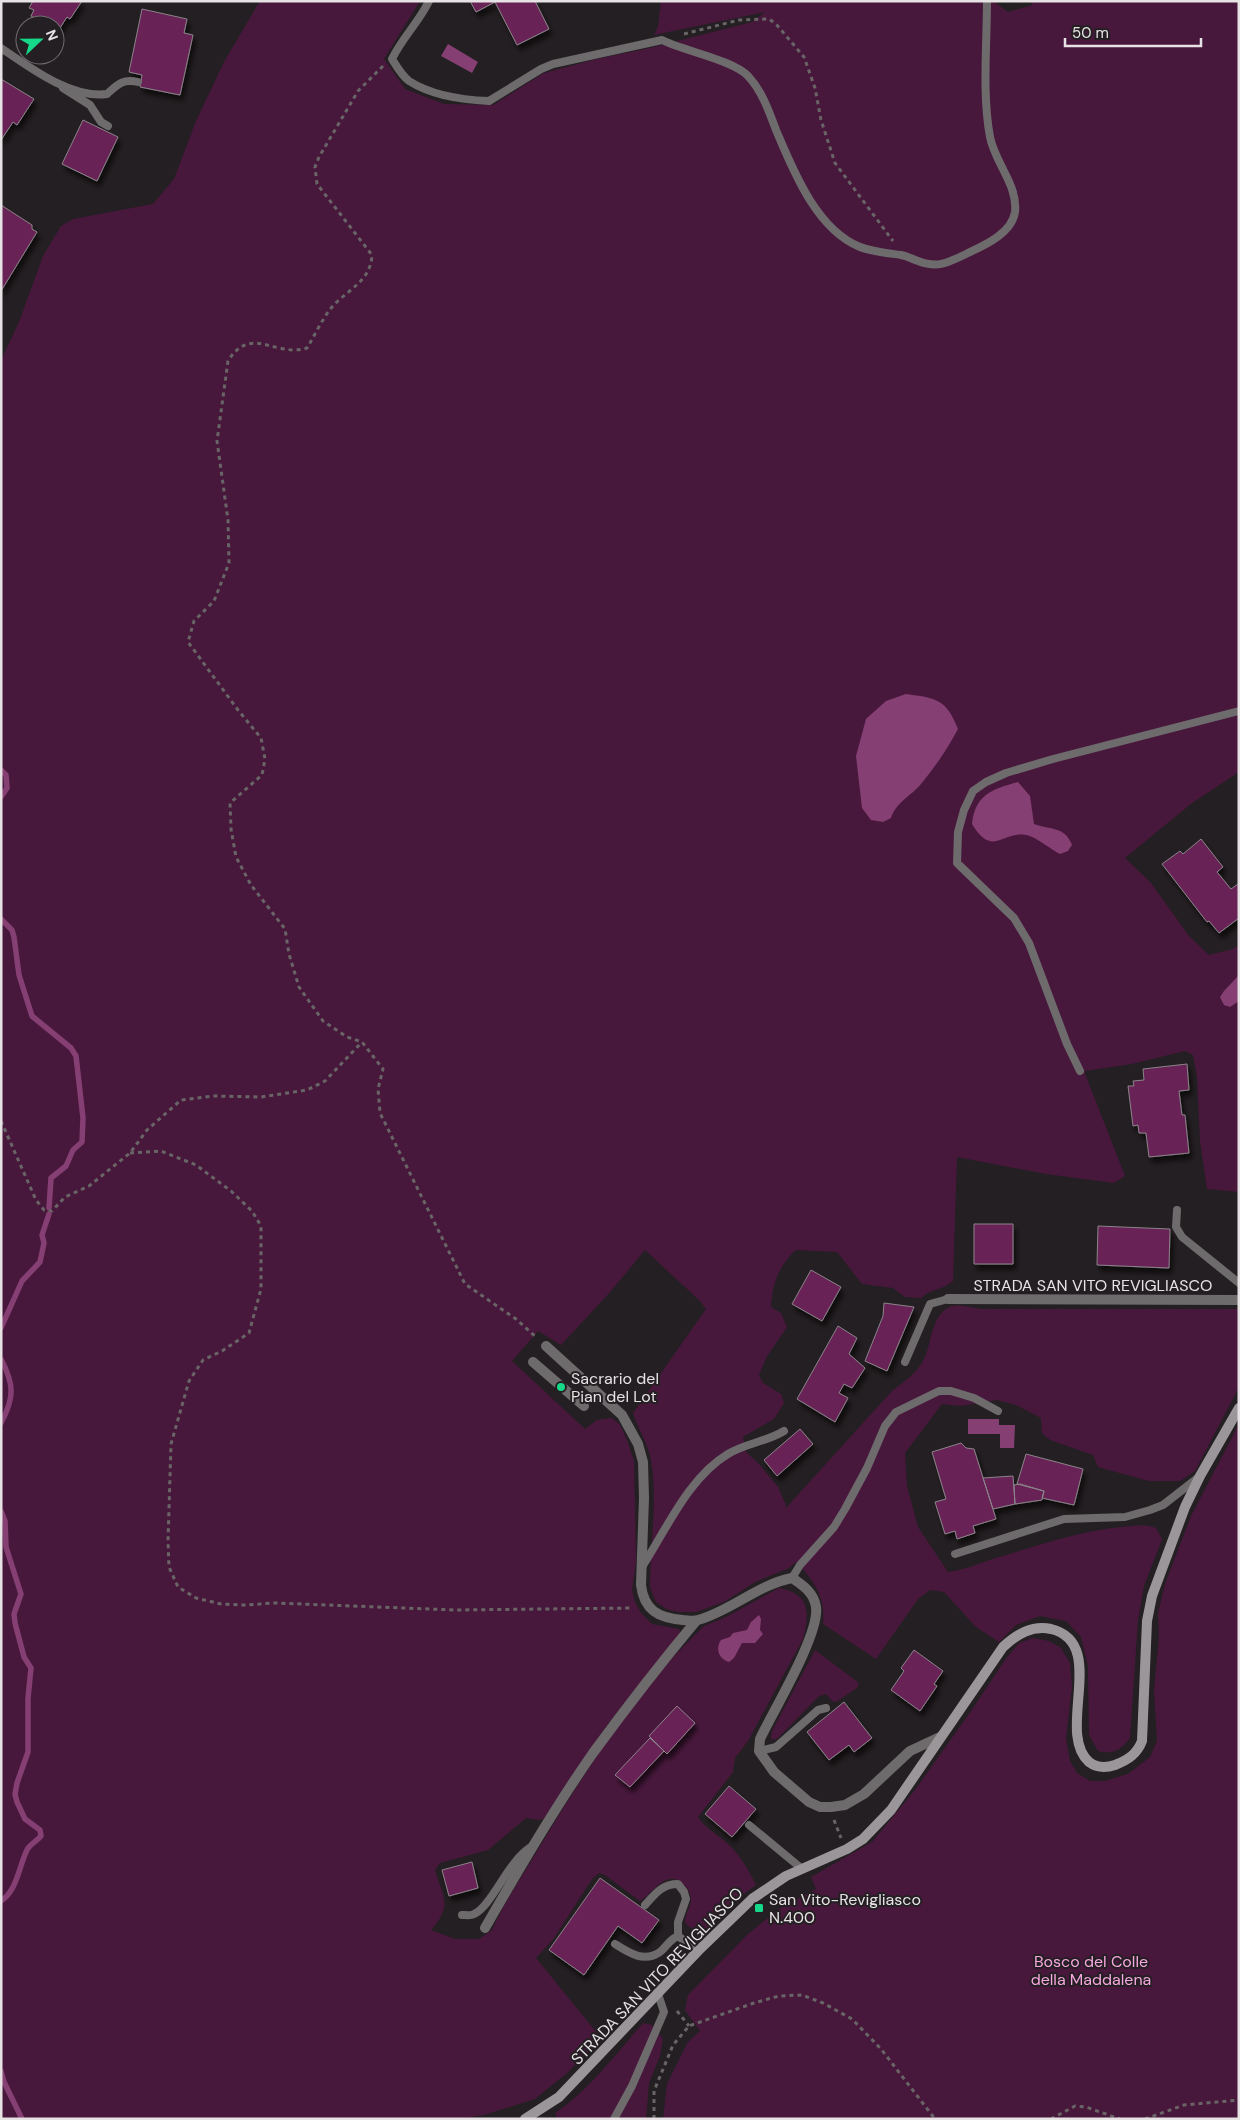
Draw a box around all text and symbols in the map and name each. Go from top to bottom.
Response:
north arrow [15,15,65,65]
scale bar [1065,15,1201,47]
text: 50 m [1072,23,1109,43]
text: N [42,27,62,43]
street label: STRADA SAN VITO REVIGLIASCO [974,1275,1212,1296]
place label: Sacrario del Pian del Lot [571,1368,659,1407]
marker: Sacrario del Pian del Lot [555,1381,567,1393]
street label: STRADA SAN VITO REVIGLIASCO [566,1883,748,2069]
place label: San Vito-Revigliasco N.400 [769,1889,921,1928]
marker: San Vito-Revigliasco N.400 [753,1902,765,1914]
park label: Bosco del Colle della Maddalena [1031,1951,1151,1990]

